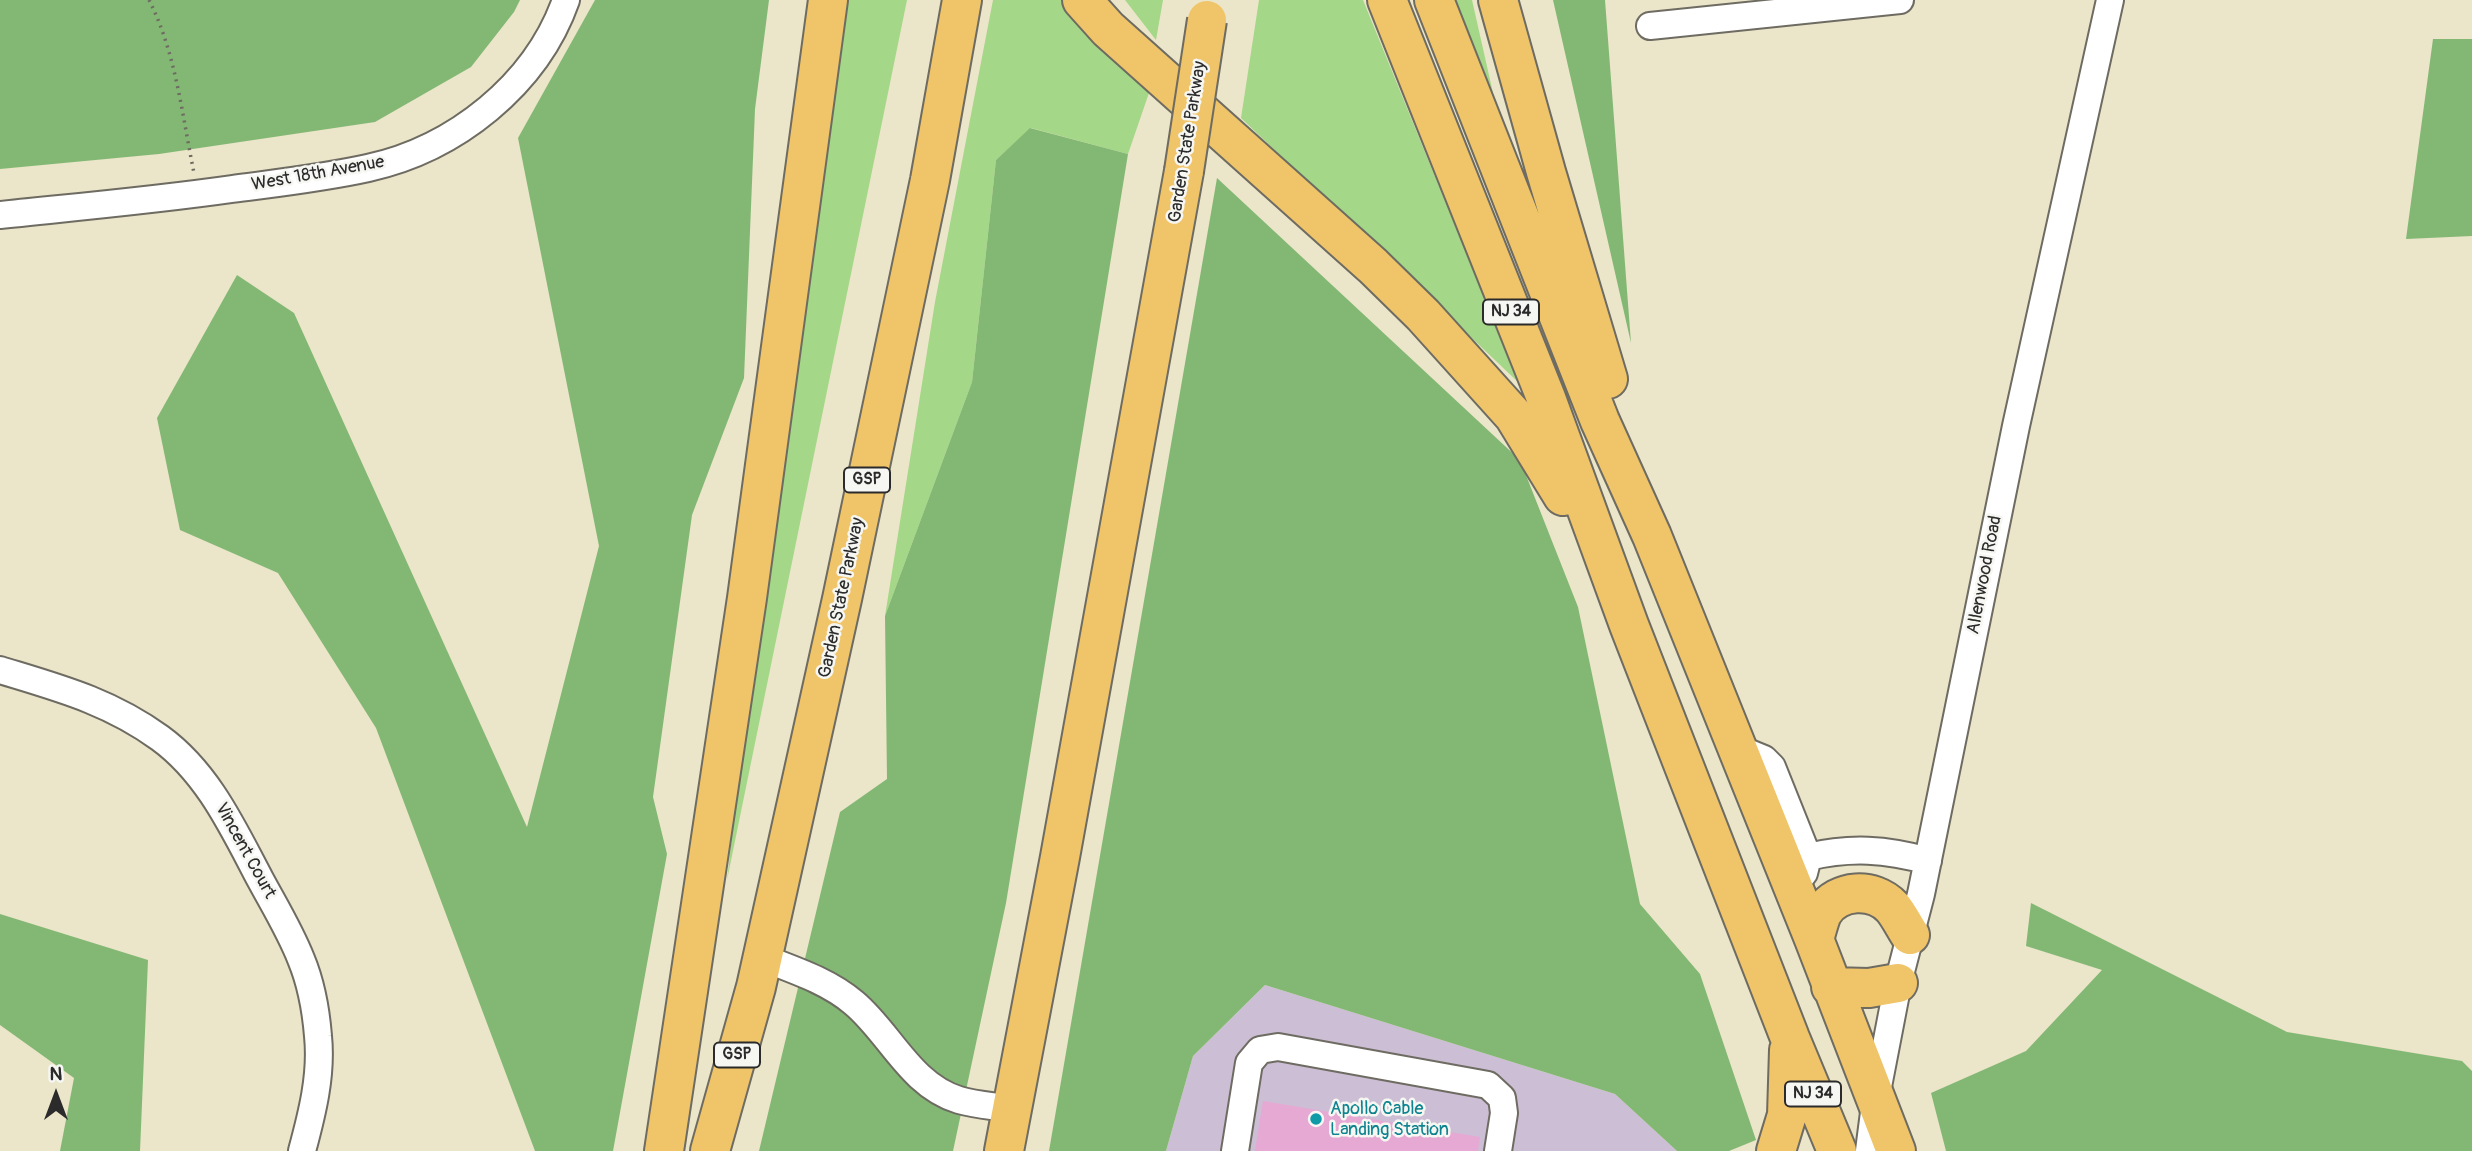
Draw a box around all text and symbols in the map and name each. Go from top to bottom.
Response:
street label: Garden State Parkway [1165,60,1211,224]
street label: West 18th Avenue [250,152,386,196]
road number: NJ 34 [1483,300,1539,324]
road number: GSP [844,467,890,492]
street label: Allenwood Road [1963,514,2007,636]
street label: Garden State Parkway [814,516,870,680]
street label: Vincent Court [210,799,280,903]
road number: GSP [714,1042,760,1068]
north arrow [21,1060,91,1130]
text: N [50,1062,62,1086]
road number: NJ 34 [1785,1082,1841,1106]
place label: Apollo Cable Landing Station [1330,1098,1449,1140]
marker: Apollo Cable Landing Station [1308,1111,1324,1127]

